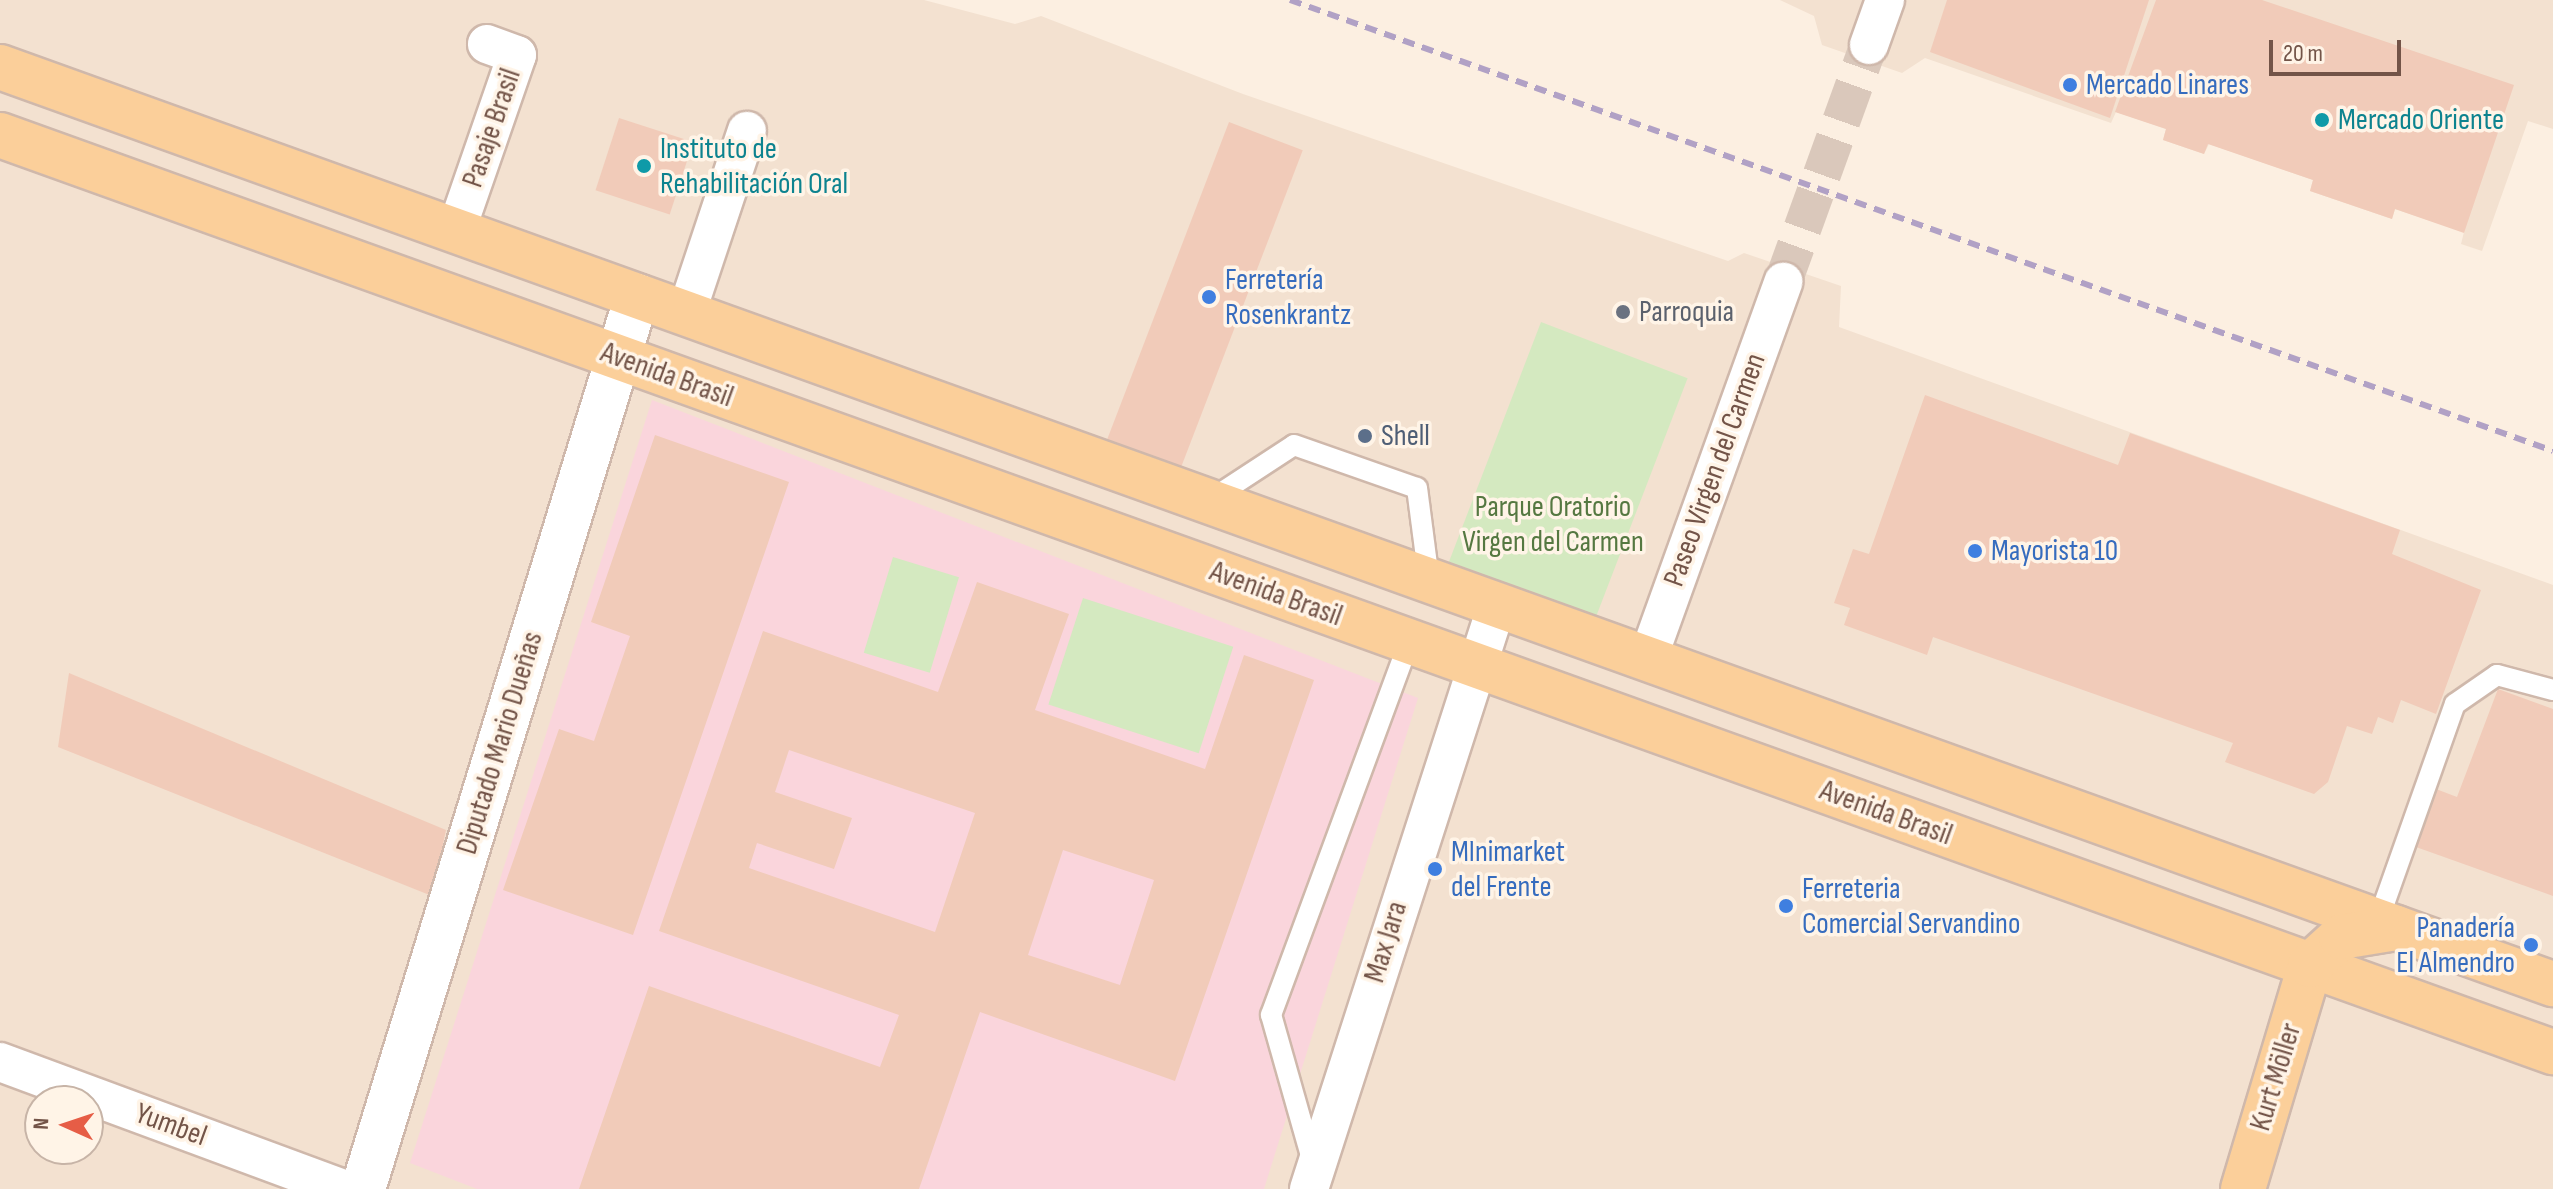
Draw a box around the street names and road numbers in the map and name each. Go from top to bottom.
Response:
street label: Pasaje Brasil [455,64,529,192]
street label: Avenida Brasil [596,334,738,416]
street label: Paseo Virgen del Carmen [1656,348,1774,592]
street label: Avenida Brasil [1205,553,1347,635]
street label: Diputado Mario Dueñas [449,627,551,859]
street label: Avenida Brasil [1815,772,1957,854]
street label: Max Jara [1357,897,1415,987]
street label: Kurt Möller [2243,1019,2309,1135]
street label: Yumbel [130,1096,212,1154]

